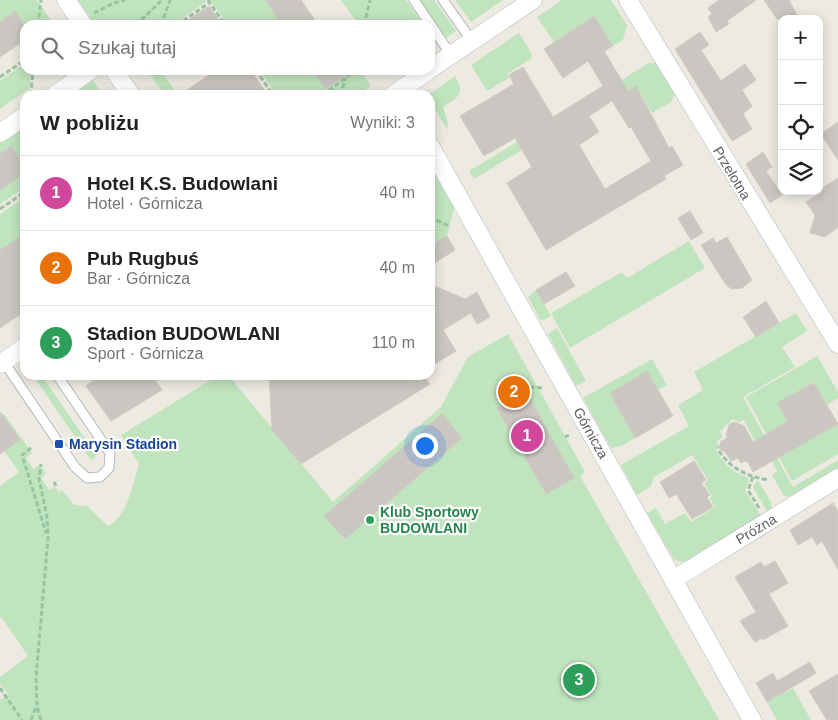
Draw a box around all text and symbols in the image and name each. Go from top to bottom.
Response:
map controls [778,15,823,195]
button: + [778,15,823,60]
search box [20,20,435,75]
icon: search [38,34,66,62]
text: Szukaj tutaj [78,37,176,58]
button: − [778,60,823,105]
button: locate [778,105,823,150]
text: W pobliżu [40,111,139,134]
text: Wyniki: 3 [350,114,415,131]
street label: Przelotna [710,144,754,203]
button: layers [778,150,823,195]
text: Hotel K.S. Budowlani [87,173,278,194]
text: 1 [52,184,60,201]
text: 40 m [379,184,415,201]
text: Hotel · Górnicza [87,195,203,212]
text: Pub Rugbuś [87,248,199,269]
text: 2 [52,259,60,276]
text: 40 m [379,259,415,276]
text: Bar · Górnicza [87,270,190,287]
text: Stadion BUDOWLANI [87,323,280,344]
text: 3 [52,334,60,351]
text: 110 m [372,334,415,351]
text: Sport · Górnicza [87,345,203,362]
pin: 2 [498,373,530,411]
street label: Górnicza [570,405,612,462]
pin: 1 [511,417,543,455]
your location [412,433,438,459]
place label: Marysin Stadion [69,436,177,452]
marker: Marysin Stadion [53,438,65,450]
place label: Klub Sportowy BUDOWLANI [380,504,479,536]
street label: Próżna [733,511,779,547]
marker: Klub Sportowy BUDOWLANI [364,514,376,526]
pin: 3 [563,661,595,699]

